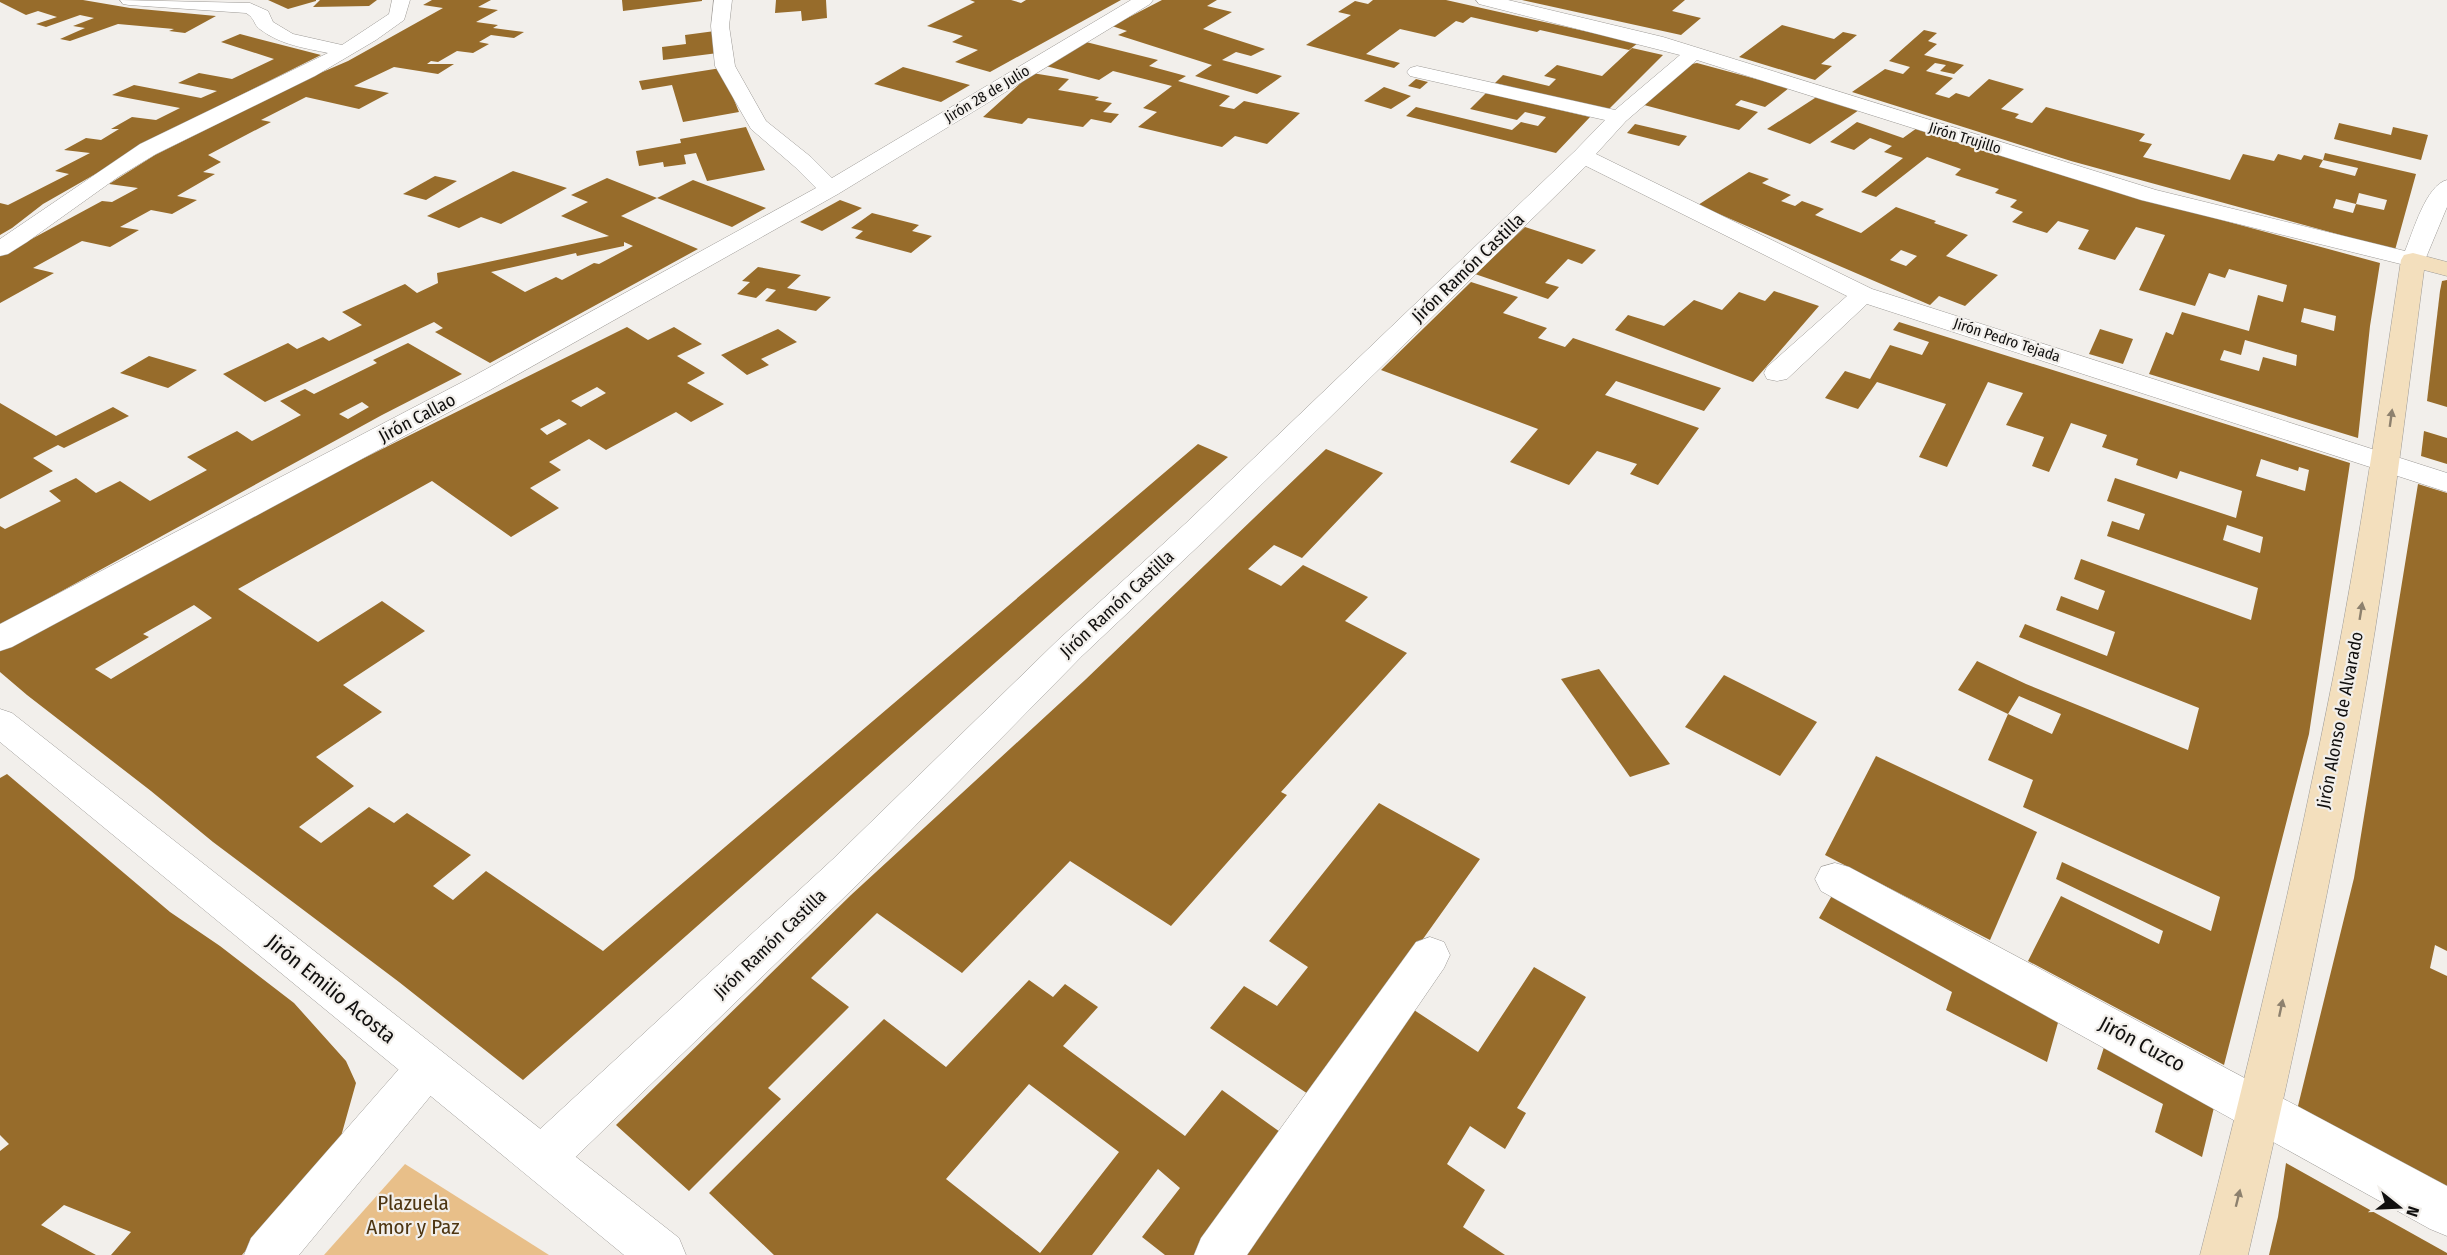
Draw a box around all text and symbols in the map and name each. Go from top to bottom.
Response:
street label: Jirón 28 de Julio [941,61,1033,126]
street label: Jirón Trujillo [1927,118,2004,158]
street label: Jirón Ramón Castilla [1407,209,1529,327]
street label: Jirón Pedro Tejada [1951,314,2063,366]
street label: Jirón Callao [375,389,459,447]
one-way arrow [2386,409,2395,428]
street label: Jirón Ramón Castilla [1055,545,1179,662]
one-way arrow [2356,601,2365,620]
street label: Jirón Alonso de Alvarado [2312,630,2368,810]
street label: Jirón Ramón Castilla [709,885,831,1003]
street label: Jirón Emilio Acosta [261,929,401,1049]
one-way arrow [2277,998,2286,1017]
street label: Jirón Cuzco [2094,1010,2190,1078]
north arrow [2369,1177,2429,1237]
one-way arrow [2233,1189,2243,1207]
park label: Plazuela Amor y Paz [366,1190,460,1240]
text: N [2402,1204,2423,1219]

